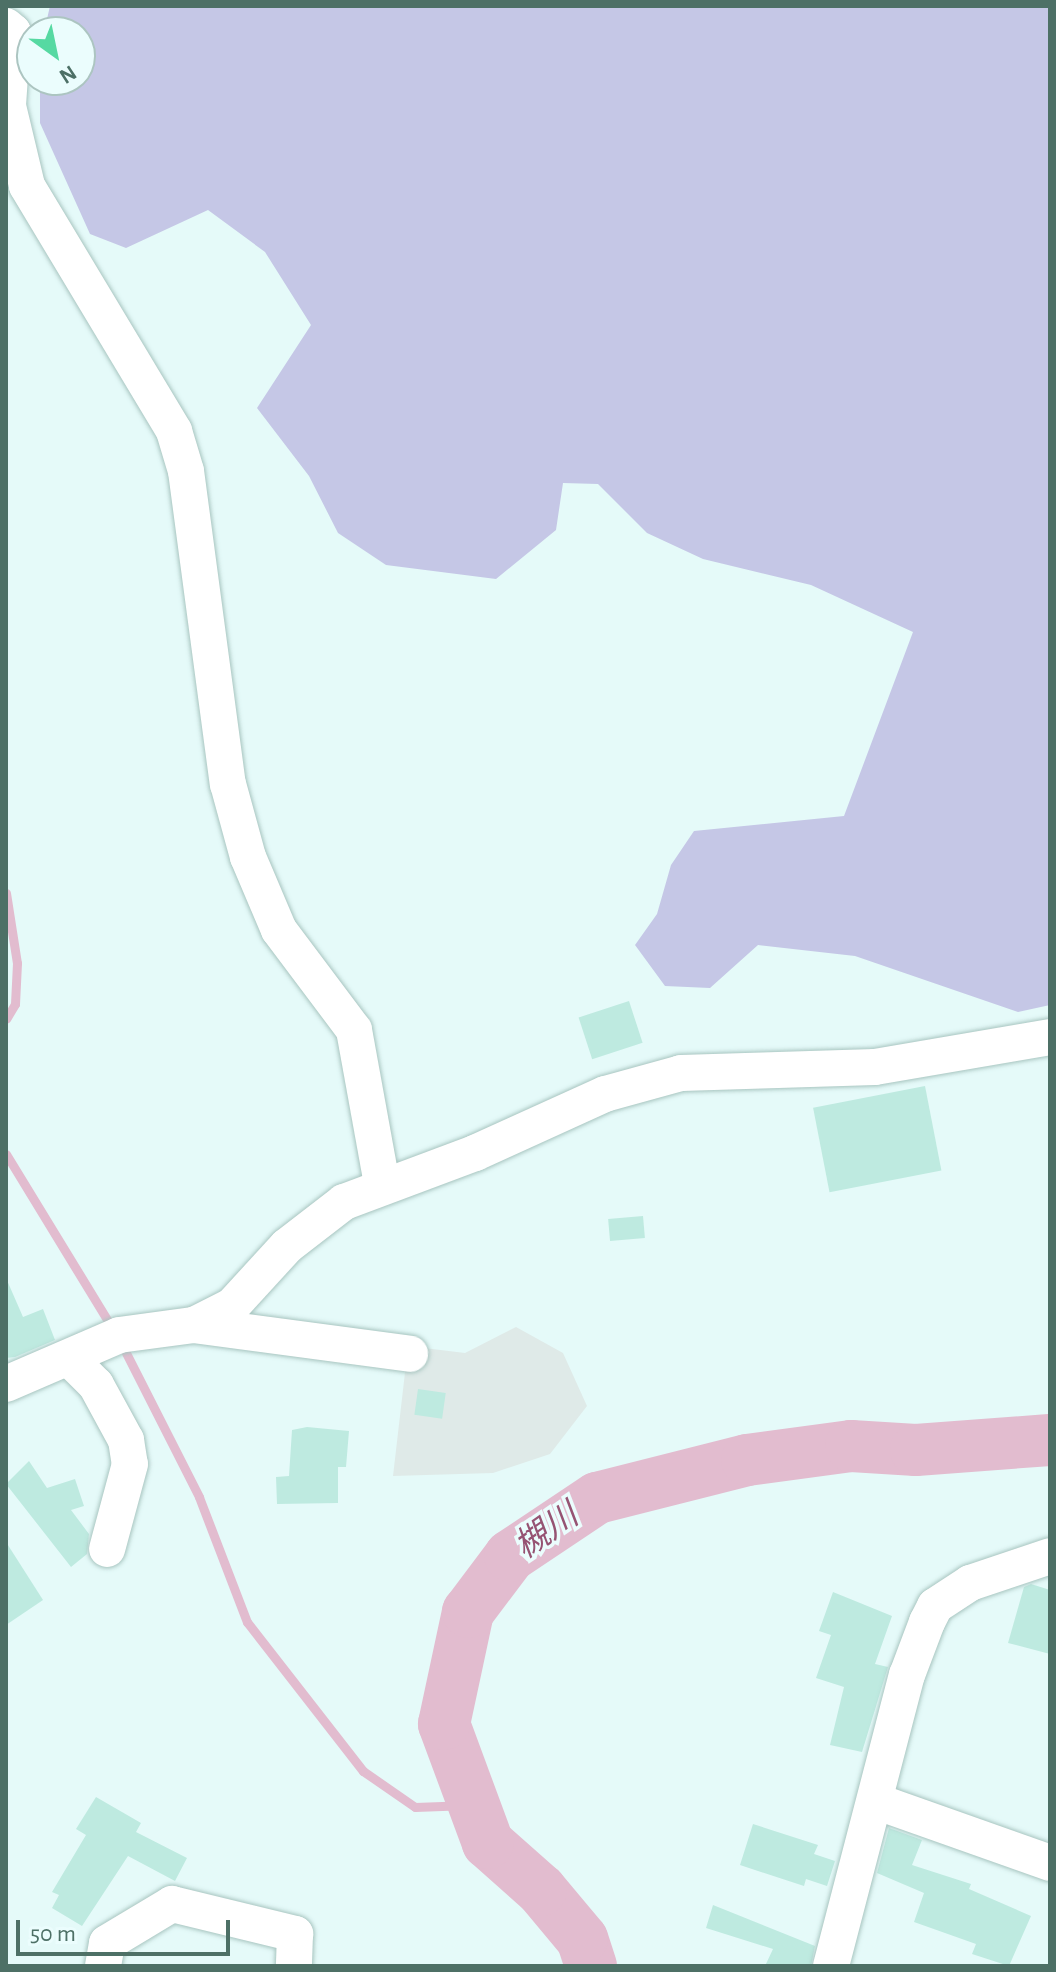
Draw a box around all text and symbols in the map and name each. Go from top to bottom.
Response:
north arrow [16,16,96,96]
text: N [56,61,80,88]
water label: 槻川 [507,1496,587,1568]
scale bar [20,1904,234,1954]
text: 50 m [30,1922,76,1946]

